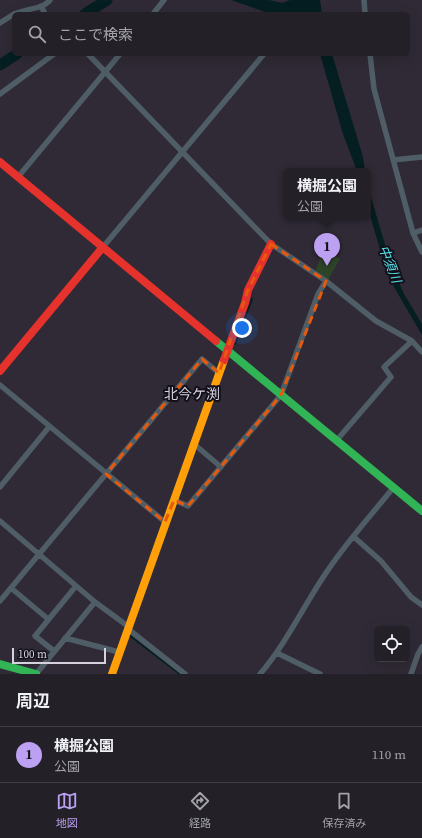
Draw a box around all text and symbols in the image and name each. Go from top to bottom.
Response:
search box [12,12,410,56]
icon: search [26,23,48,45]
text: ここで検索 [58,24,133,45]
popup [283,168,371,220]
text: 横掘公園 [297,175,357,196]
text: 公園 [297,198,323,215]
pin: 1 [314,233,340,266]
water label: 中須川 [375,243,406,287]
your location [232,318,252,338]
district label: 北今ケ渕 [164,384,220,404]
map controls [374,626,410,662]
button: locate [374,626,410,662]
scale bar [12,646,106,665]
text: 100 m [18,647,47,662]
text: 周辺 [16,689,50,713]
text: 横掘公園 [54,735,114,756]
text: 1 [25,746,33,763]
text: 110 m [372,746,406,763]
text: 公園 [54,758,80,775]
tab: 地図 [56,790,78,831]
tab: 経路 [189,790,211,831]
tab: 保存済み [322,790,366,831]

